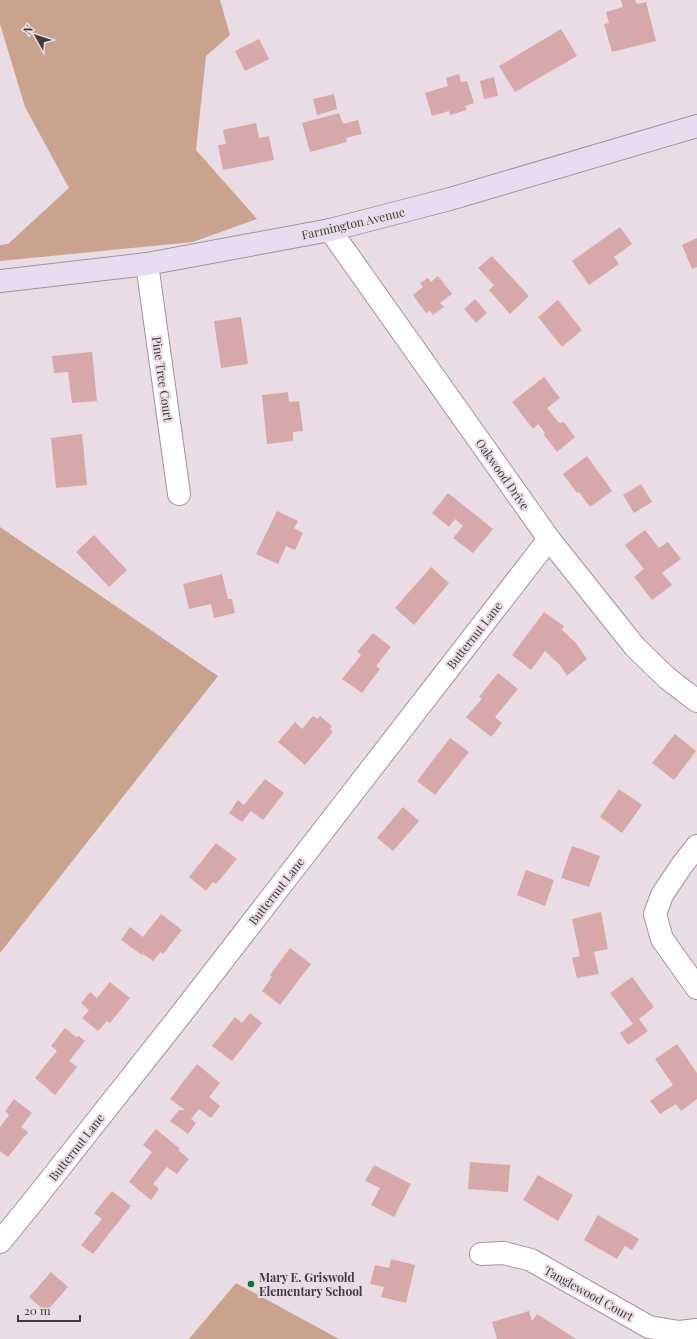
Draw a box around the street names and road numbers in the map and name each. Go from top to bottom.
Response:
street label: Farmington Avenue [300,203,406,243]
street label: Pine Tree Court [149,336,177,423]
street label: Oakwood Drive [473,435,533,513]
street label: Butternut Lane [443,598,505,672]
street label: Butternut Lane [245,854,307,928]
street label: Butternut Lane [45,1110,107,1184]
street label: Tanglewood Court [542,1262,637,1325]

